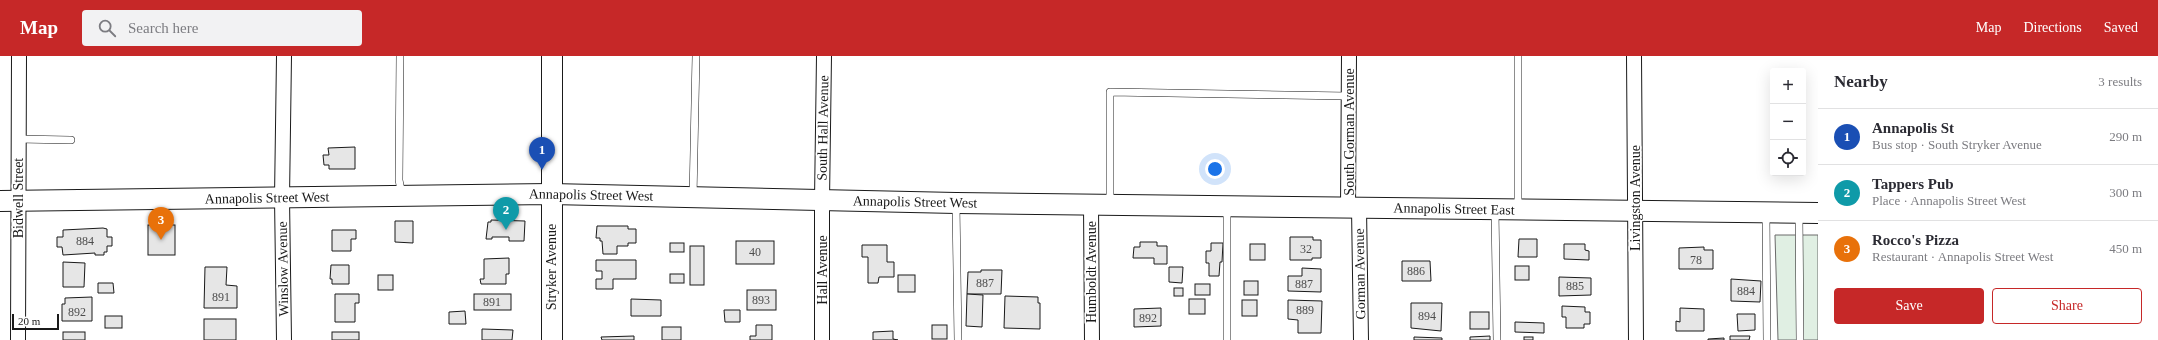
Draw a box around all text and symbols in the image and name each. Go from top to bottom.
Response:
search box [82,10,362,46]
text: Map [20,17,58,38]
icon: search [96,17,118,39]
text: Search here [128,20,198,36]
text: Map [1976,20,2001,35]
text: Directions [2023,20,2082,35]
text: Saved [2104,20,2138,35]
street label: South Gorman Avenue [1342,68,1357,196]
map controls [1770,68,1806,176]
button: + [1770,68,1806,104]
text: Nearby [1834,72,1888,91]
text: 3 results [2098,74,2142,89]
street label: South Hall Avenue [815,75,831,181]
button: − [1770,104,1806,140]
text: Annapolis St [1872,120,1954,136]
text: 1 [1844,129,1850,144]
text: 290 m [2109,129,2142,144]
pin: 1 [529,137,555,170]
text: Bus stop · South Stryker Avenue [1872,137,2042,152]
button: locate [1770,140,1806,176]
street label: Livingston Avenue [1628,145,1643,251]
street label: Bidwell Street [11,158,26,238]
your location [1205,159,1225,179]
text: Tappers Pub [1872,176,1954,192]
text: 2 [1844,185,1850,200]
text: 300 m [2109,185,2142,200]
street label: Annapolis Street West [529,186,654,204]
street label: Annapolis Street West [205,189,330,207]
street label: Annapolis Street West [853,193,978,211]
text: Place · Annapolis Street West [1872,193,2026,208]
pin: 2 [493,197,519,230]
street label: Annapolis Street East [1393,200,1515,218]
pin: 3 [148,207,174,240]
street label: Winslow Avenue [275,221,291,317]
street label: Humboldt Avenue [1084,221,1099,323]
street label: Stryker Avenue [544,224,559,310]
street label: Gorman Avenue [1352,228,1368,320]
text: Rocco's Pizza [1872,232,1959,248]
house number: 884 [76,234,94,248]
street label: Hall Avenue [815,235,830,305]
text: 3 [1844,241,1850,256]
text: 450 m [2109,241,2142,256]
house number: 32 [1300,242,1312,256]
house number: 40 [749,245,761,259]
text: Restaurant · Annapolis Street West [1872,249,2053,264]
house number: 78 [1690,253,1702,267]
house number: 886 [1407,264,1425,278]
house number: 887 [976,276,994,290]
house number: 887 [1295,277,1313,291]
house number: 885 [1566,279,1584,293]
house number: 884 [1737,284,1755,298]
button: Save [1834,288,1984,324]
button: Share [1992,288,2142,324]
house number: 891 [212,290,230,304]
house number: 893 [752,293,770,307]
house number: 891 [483,295,501,309]
house number: 889 [1296,303,1314,317]
house number: 892 [68,305,86,319]
house number: 894 [1418,309,1436,323]
house number: 892 [1139,311,1157,325]
scale bar [12,312,59,331]
text: 20 m [18,315,40,327]

